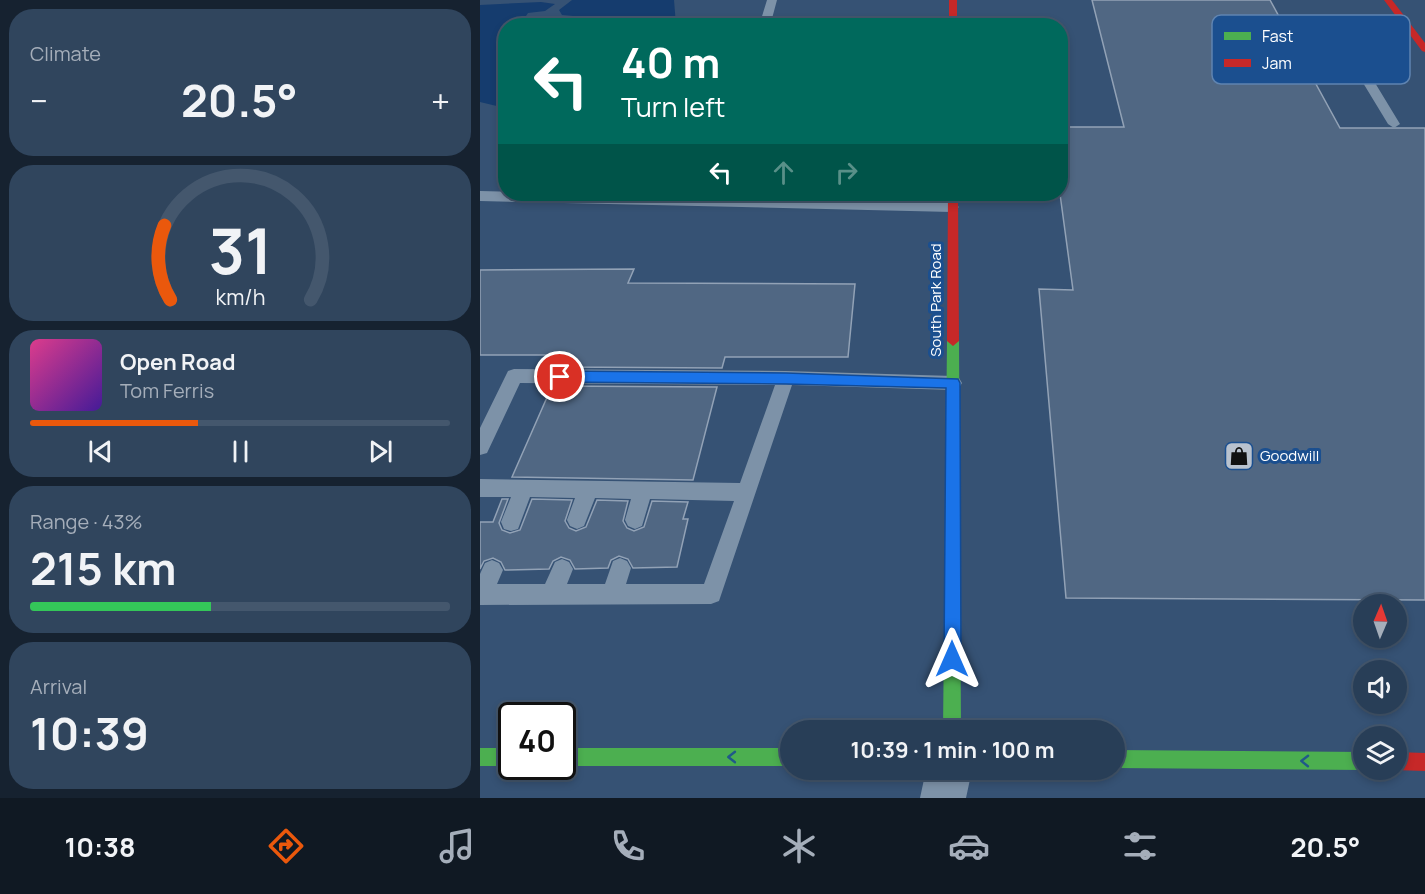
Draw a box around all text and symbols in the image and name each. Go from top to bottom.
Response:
legend [1212,15,1410,84]
text: Fast [1262,25,1293,47]
text: 40 m [621,33,720,91]
text: Climate [30,40,101,67]
icon: left [522,42,600,120]
text: Jam [1262,52,1292,74]
text: 20.5° [181,69,298,131]
text: − [30,78,48,123]
text: + [431,78,450,123]
text: Turn left [621,88,725,125]
icon: left [704,156,737,189]
icon: ahead [767,156,800,189]
icon: right [830,156,863,189]
text: 31 [208,207,272,293]
street label: South Park Road [925,243,946,357]
text: km/h [215,282,265,311]
text: Open Road [120,347,235,377]
pin [534,351,585,402]
icon: arrive [543,360,576,393]
text: Tom Ferris [120,377,214,404]
icon: previous [84,435,117,468]
icon: pause [224,435,257,468]
icon: next [364,435,397,468]
shop icon: Goodwill [1223,440,1255,472]
place label: Goodwill [1260,445,1319,466]
text: Range · 43% [30,508,143,535]
text: 215 km [30,537,177,599]
north arrow [1353,594,1407,648]
map controls [1353,594,1407,780]
position arrow [920,627,984,691]
button: sound [1353,660,1407,714]
text: Arrival [30,673,87,700]
text: 10:39 [30,702,149,764]
speed limit sign: 40 [498,702,576,780]
button: layers [1353,726,1407,780]
text: 10:39 · 1 min · 100 m [851,735,1054,765]
one-way arrow [728,751,737,763]
one-way arrow [1301,755,1310,767]
icon: directions [265,825,307,867]
icon: music [436,825,478,867]
icon: phone [607,825,649,867]
icon: climate [778,825,820,867]
icon: car [948,825,990,867]
icon: filters [1119,825,1161,867]
text: 10:38 [64,828,136,865]
text: 20.5° [1290,828,1360,865]

